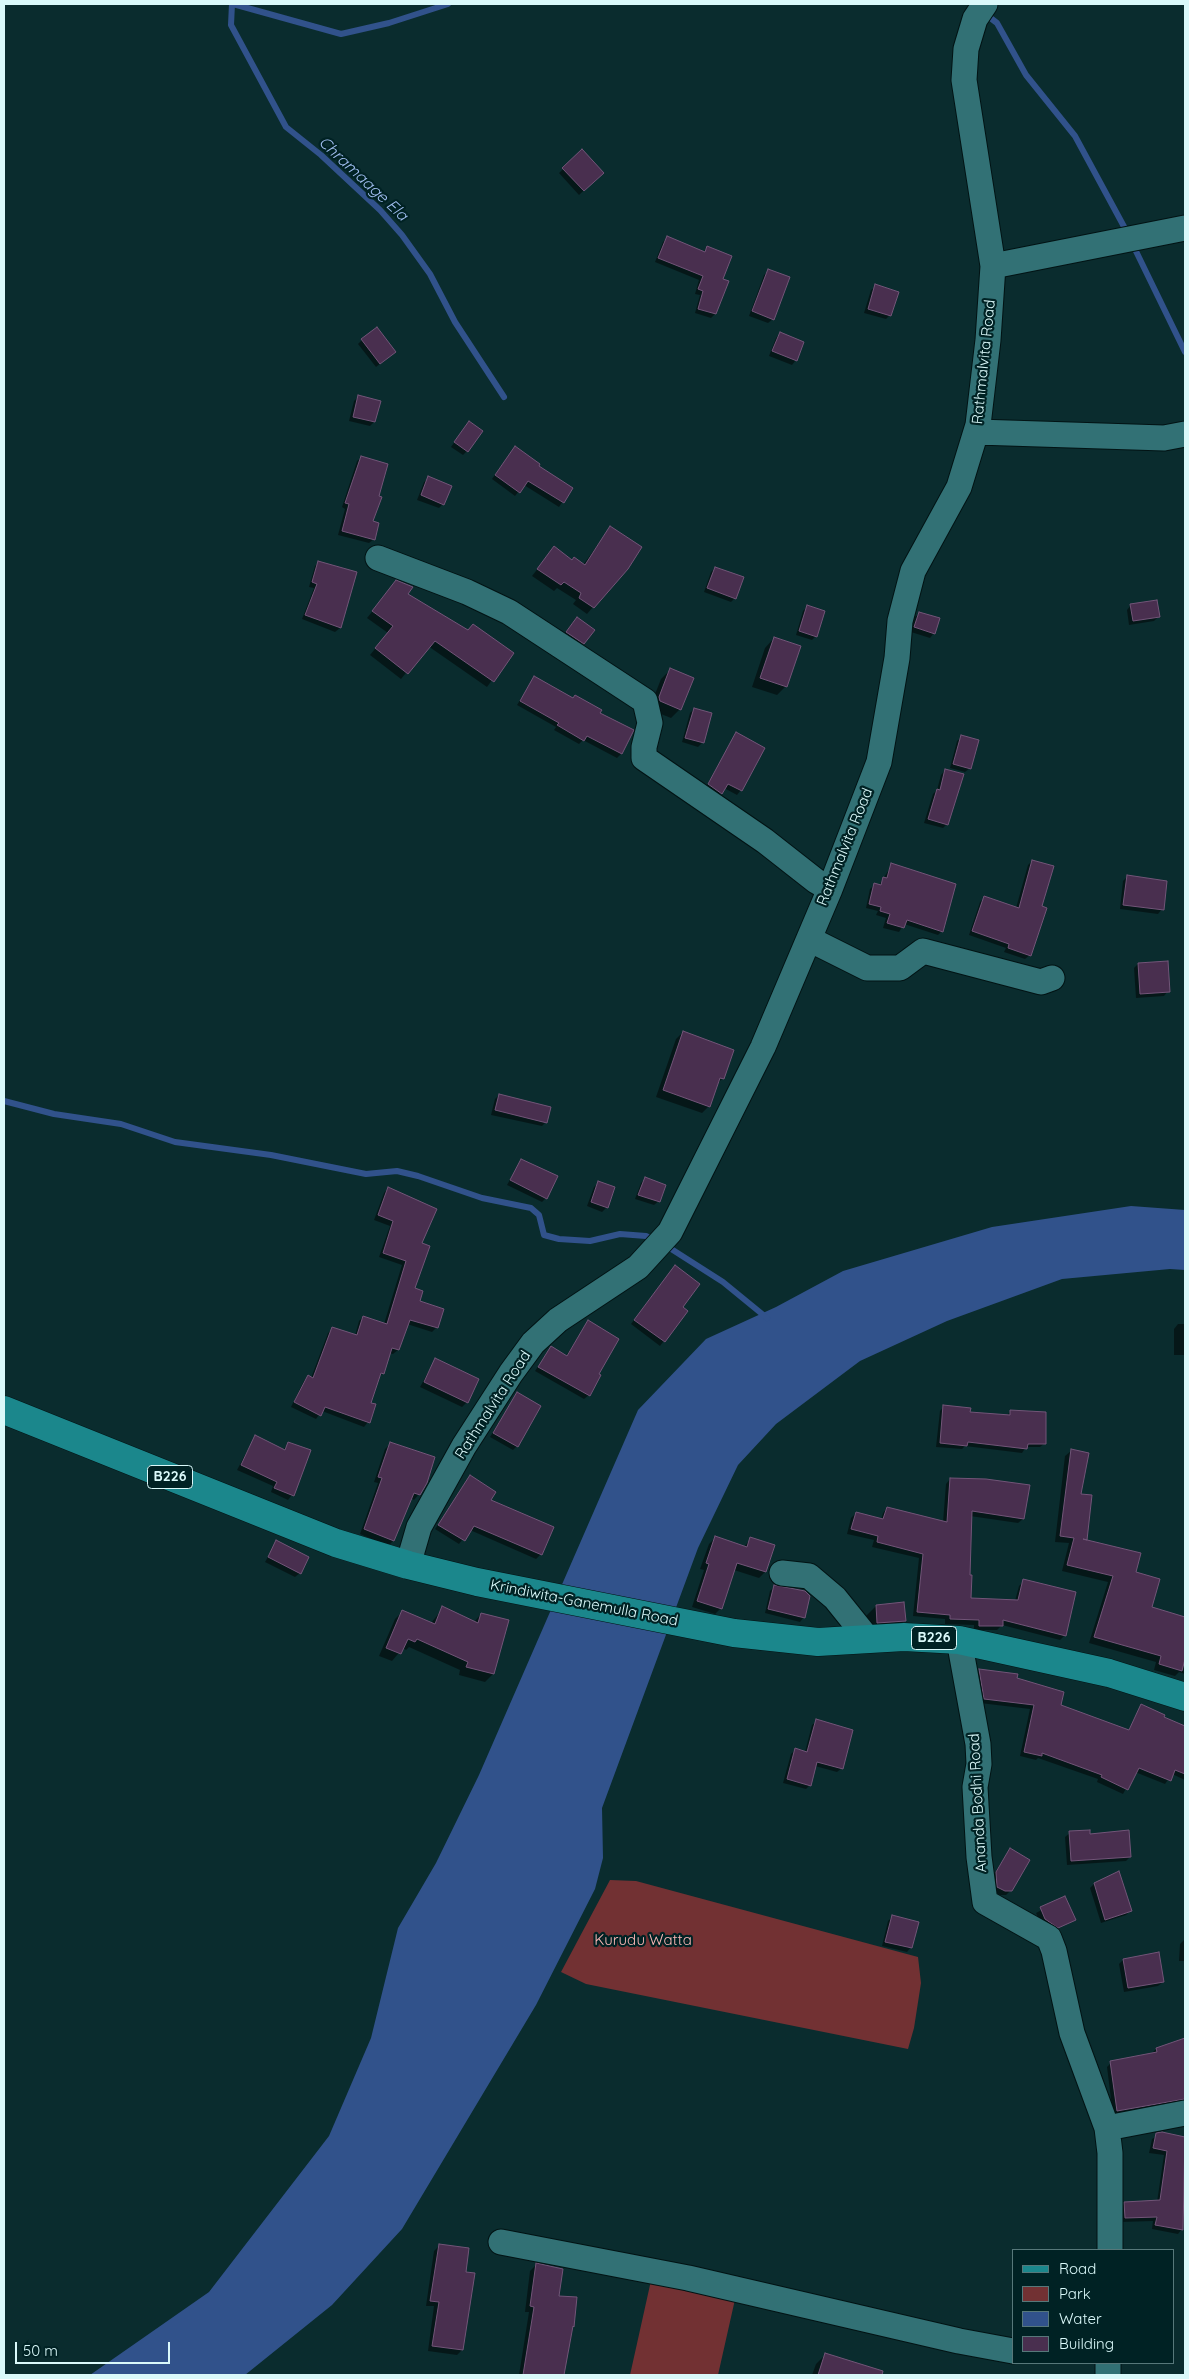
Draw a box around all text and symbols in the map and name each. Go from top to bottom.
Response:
water label: Chramaage Ela [314,133,412,225]
street label: Rathmalvita Road [969,299,999,425]
street label: Rathmalvita Road [813,786,877,908]
street label: Rathmalvita Road [451,1348,535,1462]
road number: B226 [148,1465,192,1488]
street label: Krindiwita-Ganemulla Road [489,1576,679,1630]
road number: B226 [912,1626,956,1650]
street label: Ananda Bodhi Road [965,1733,991,1873]
park label: Kurudu Watta [594,1931,692,1949]
legend [1012,2249,1174,2364]
text: Road [1059,2259,1096,2278]
text: Park [1059,2284,1091,2303]
text: Water [1059,2309,1102,2328]
scale bar [18,2332,172,2364]
text: Building [1059,2334,1114,2353]
text: 50 m [23,2341,58,2360]

